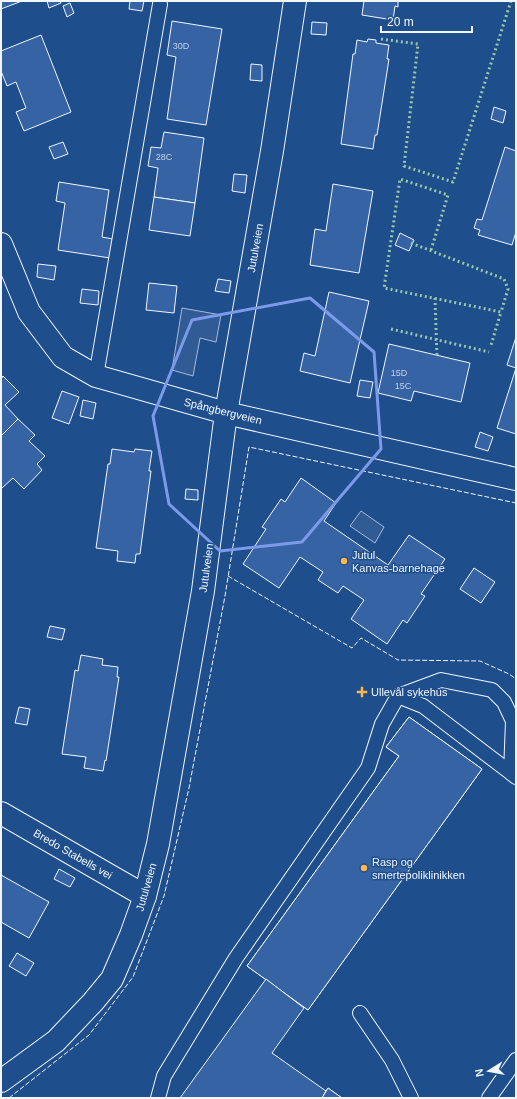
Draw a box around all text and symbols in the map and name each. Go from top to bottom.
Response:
scale bar [381,8,472,34]
text: 20 m [387,15,414,29]
house number: 30D [173,41,190,51]
house number: 28C [156,152,173,162]
street label: Jutulveien [245,223,265,273]
house number: 15D [391,368,408,378]
house number: 15C [395,381,412,391]
street label: Spångbergveien [183,395,263,427]
street label: Jutulveien [197,543,215,593]
place label: Jutul Kanvas-barnehage [352,549,445,574]
marker: Jutul Kanvas-barnehage [339,556,349,566]
marker: Ullevål sykehus [356,686,368,698]
place label: Ullevål sykehus [371,686,448,698]
street label: Bredo Stabells vei [32,827,114,881]
place label: Rasp og smertepoliklinikken [372,856,465,881]
street label: Jutulveien [133,862,159,912]
marker: Rasp og smertepoliklinikken [359,863,369,873]
north arrow [469,1051,509,1091]
text: N [473,1068,486,1078]

